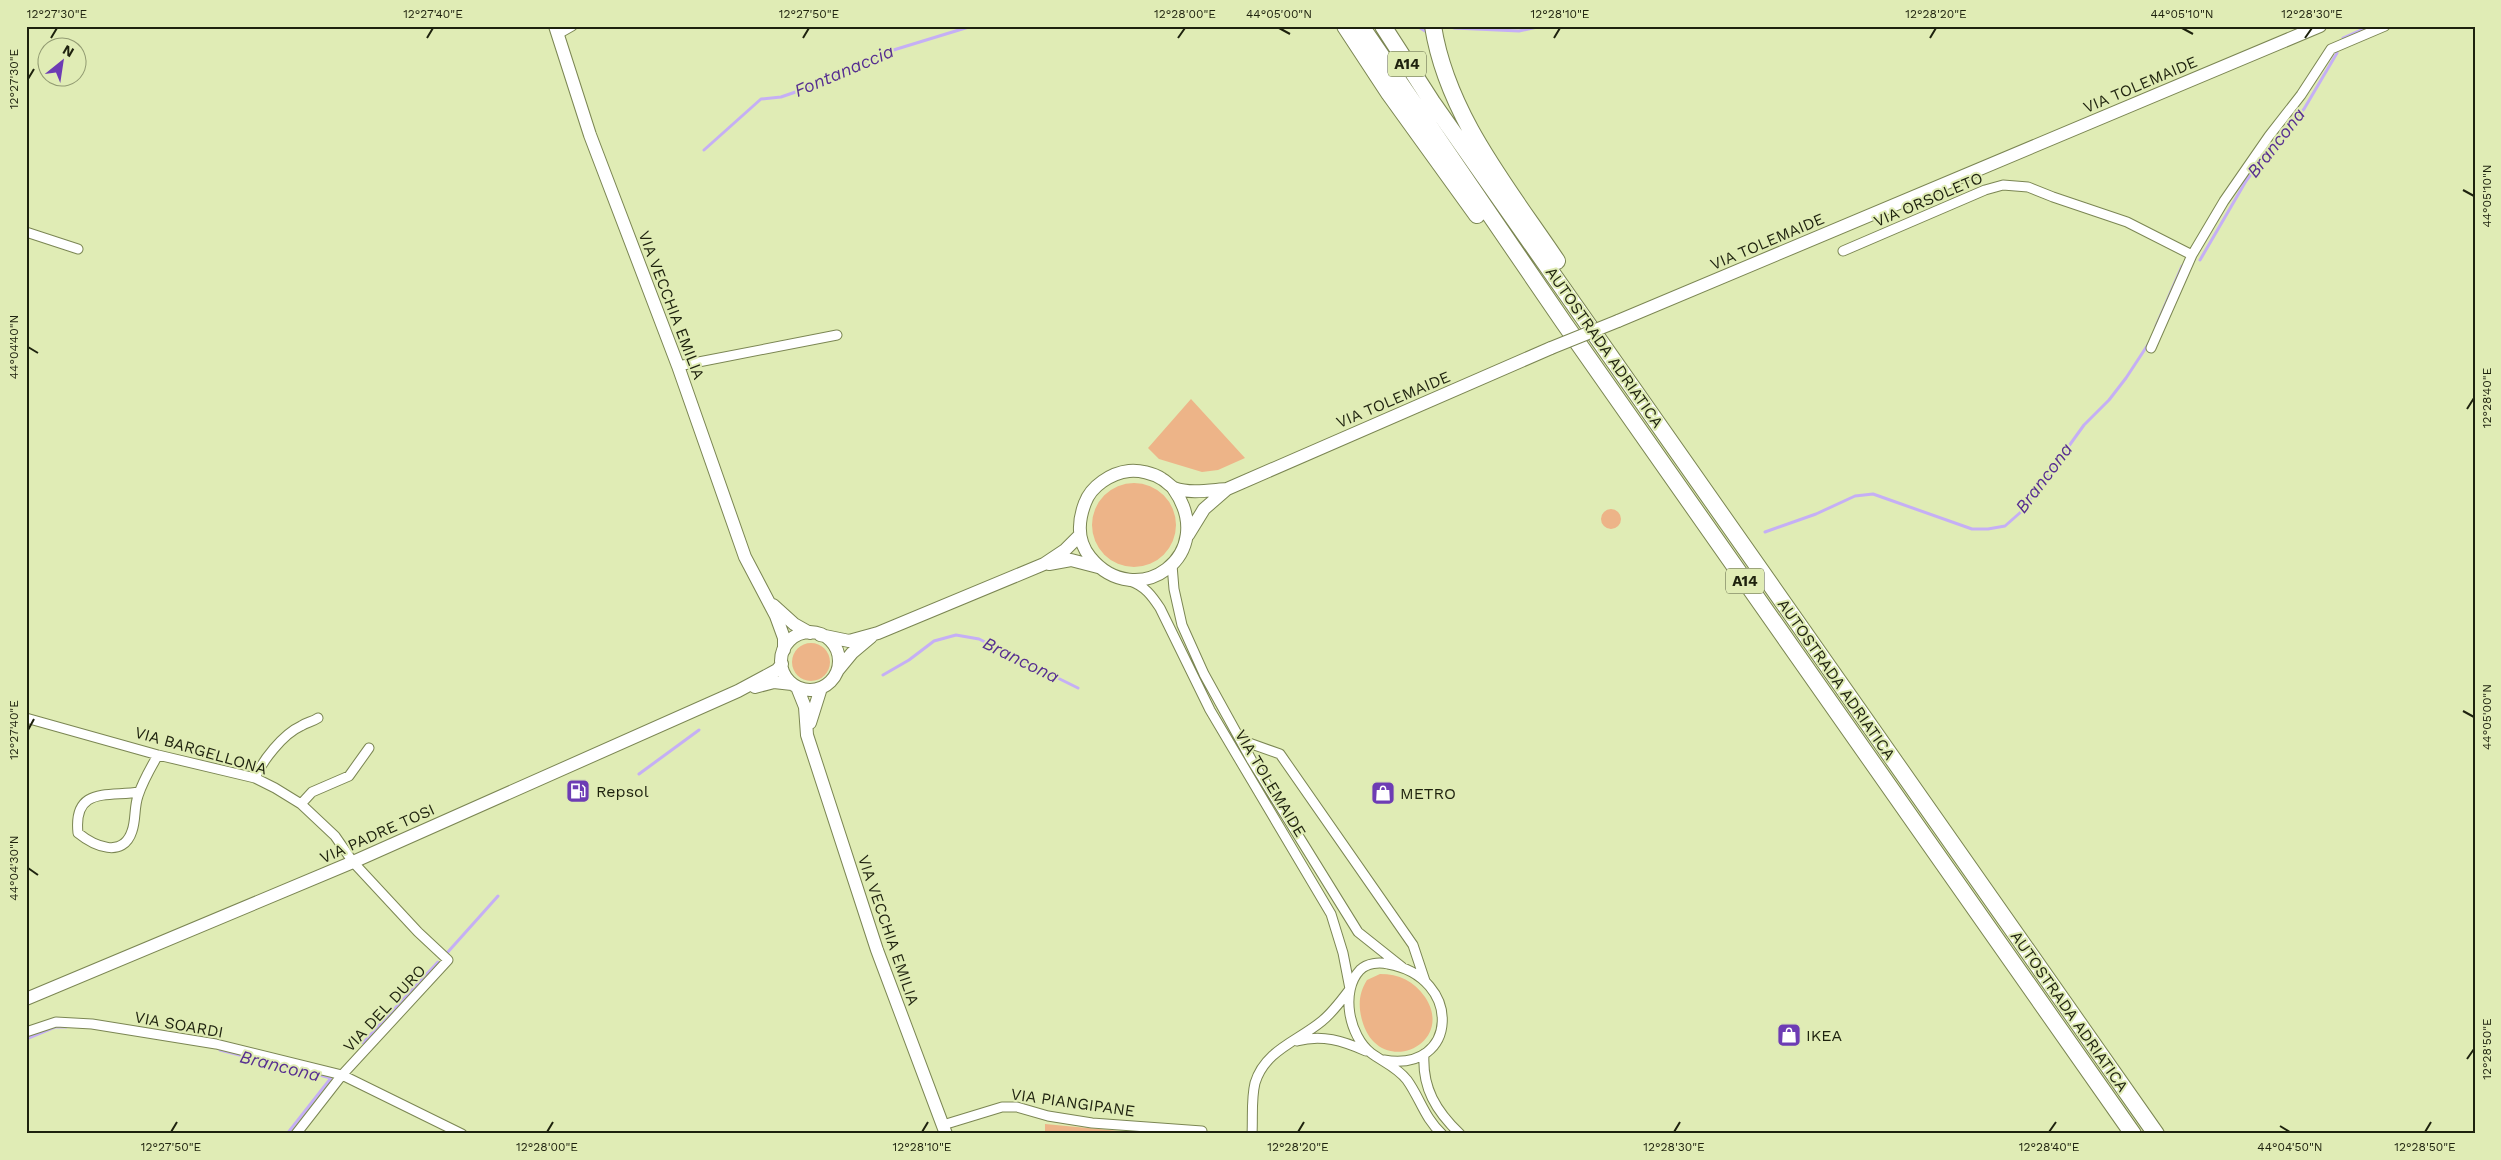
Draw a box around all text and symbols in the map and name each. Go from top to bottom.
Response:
text: 12°27'30"E [27,7,88,21]
text: 12°27'40"E [403,7,463,21]
text: 12°27'50"E [779,7,840,21]
text: 12°28'00"E [1154,7,1216,21]
text: 44°05'00"N [1246,7,1312,21]
text: 12°28'10"E [1530,7,1590,21]
text: 12°28'20"E [1905,7,1967,21]
text: 44°05'10"N [2150,7,2214,21]
text: 12°28'30"E [2281,7,2343,21]
north arrow [38,38,88,88]
water label: Fontanaccia [791,40,897,101]
text: N [60,41,77,60]
text: 12°27'30"E [7,48,21,109]
road number: A14 [1388,52,1426,76]
street label: VIA TOLEMAIDE [2080,52,2200,117]
water label: Brancona [2242,104,2309,182]
text: 44°05'10"N [2480,164,2494,228]
street label: VIA ORSOLETO [1871,168,1985,231]
street label: VIA TOLEMAIDE [1707,209,1827,274]
street label: VIA VECCHIA EMILIA [634,228,709,383]
street label: AUTOSTRADA ADRIATICA [1542,263,1668,432]
text: 44°04'40"N [7,315,21,379]
street label: VIA TOLEMAIDE [1333,367,1453,432]
text: 12°28'40"E [2480,367,2494,428]
water label: Brancona [2010,439,2077,517]
road number: A14 [1726,568,1764,594]
street label: AUTOSTRADA ADRIATICA [1774,595,1900,764]
water label: Brancona [980,632,1063,687]
text: 44°05'00"N [2480,684,2494,750]
text: 12°27'40"E [7,700,21,760]
street label: VIA BARGELLONA [133,723,270,779]
street label: VIA TOLEMAIDE [1231,726,1310,840]
fuel station icon: Repsol [565,778,591,804]
shop icon: METRO [1370,780,1396,806]
place label: Repsol [596,782,649,801]
place label: METRO [1400,784,1456,803]
street label: VIA PADRE TOSI [317,800,438,867]
text: 44°04'30"N [7,835,21,901]
street label: VIA VECCHIA EMILIA [854,853,923,1008]
street label: AUTOSTRADA ADRIATICA [2007,927,2133,1096]
street label: VIA DEL DURO [339,961,430,1056]
street label: VIA SOARDI [133,1007,225,1042]
text: 12°28'50"E [2480,1018,2494,1080]
shop icon: IKEA [1776,1022,1802,1048]
place label: IKEA [1806,1026,1842,1045]
water label: Brancona [238,1045,323,1086]
street label: VIA PIANGIPANE [1010,1084,1136,1121]
text: 12°27'50"E [141,1140,202,1154]
text: 12°28'00"E [516,1140,578,1154]
text: 12°28'10"E [892,1140,952,1154]
text: 12°28'20"E [1267,1140,1329,1154]
text: 12°28'30"E [1643,1140,1705,1154]
text: 12°28'40"E [2019,1140,2080,1154]
text: 44°04'50"N [2257,1140,2323,1154]
text: 12°28'50"E [2394,1140,2456,1154]

